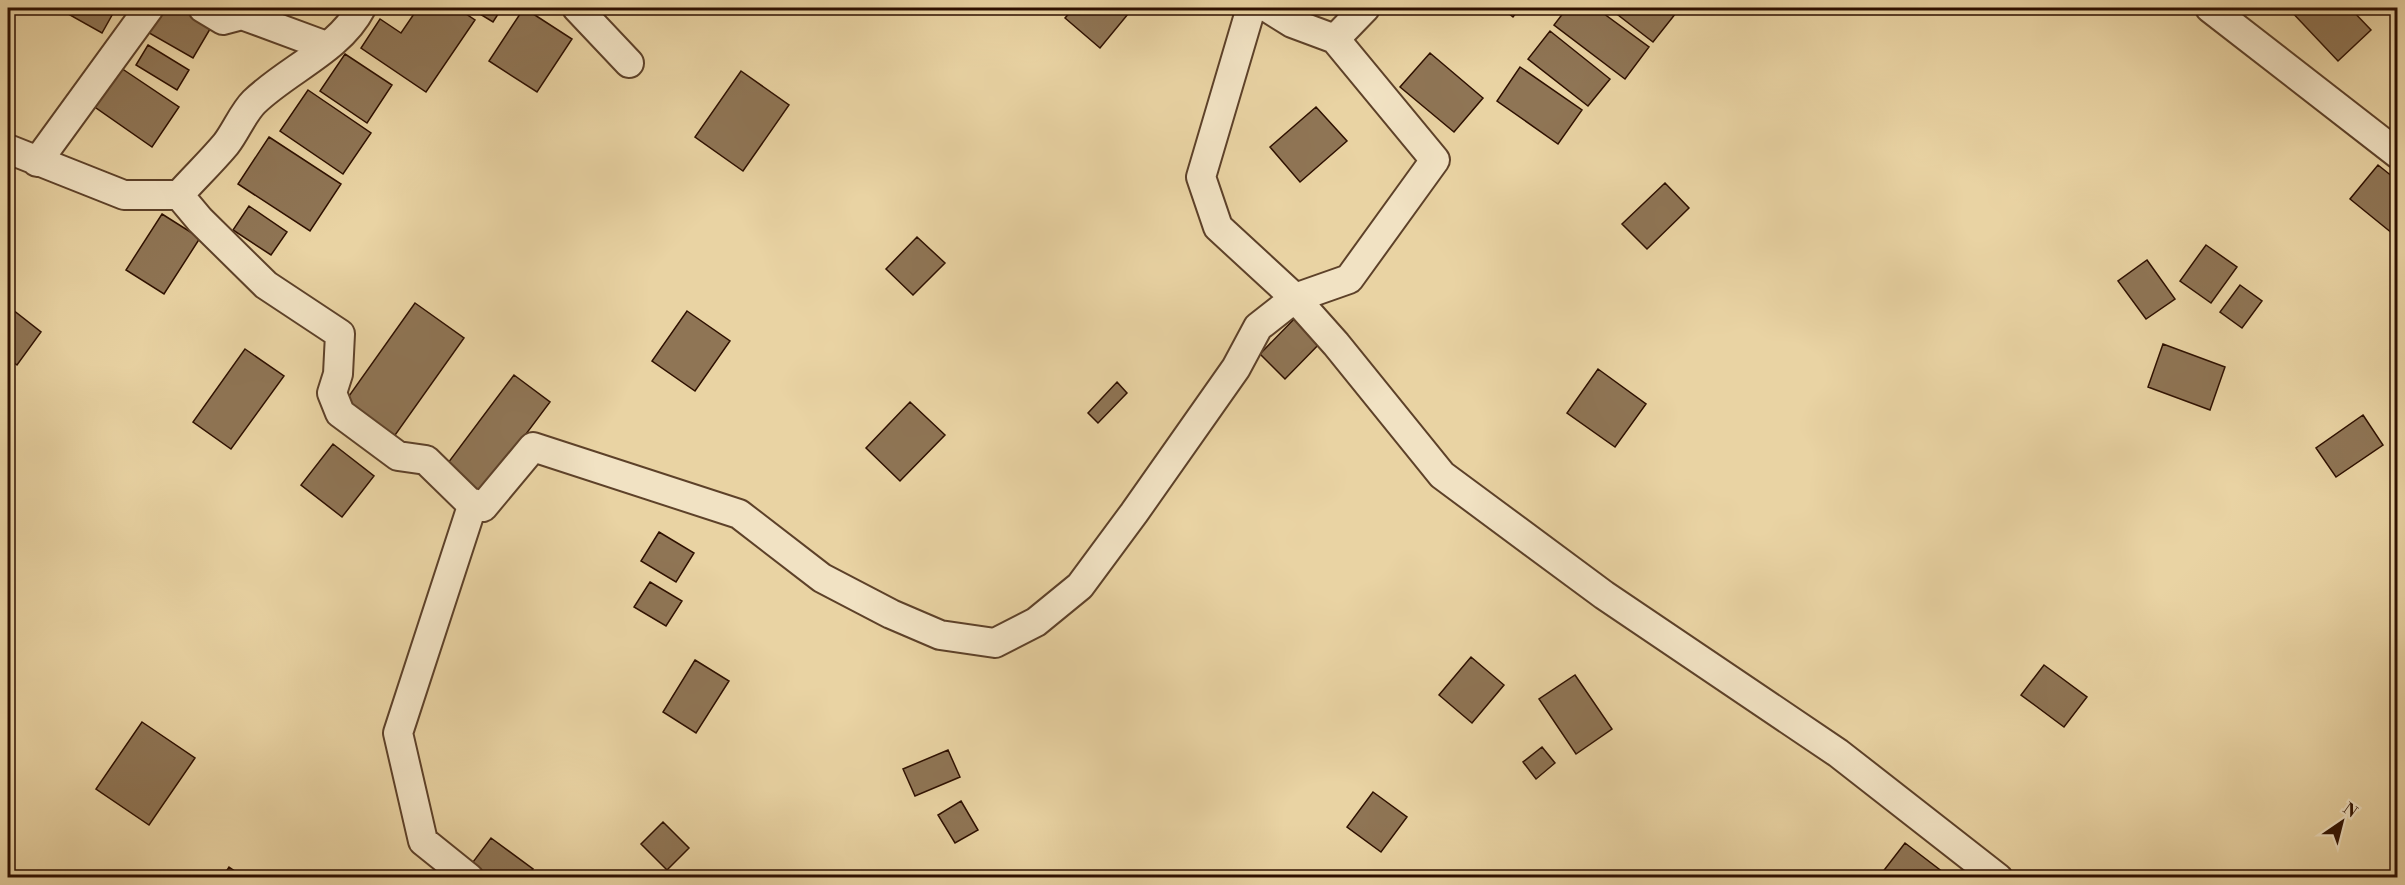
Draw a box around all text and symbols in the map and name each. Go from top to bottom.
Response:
north arrow [2312,792,2372,852]
text: N [2339,799,2361,823]

